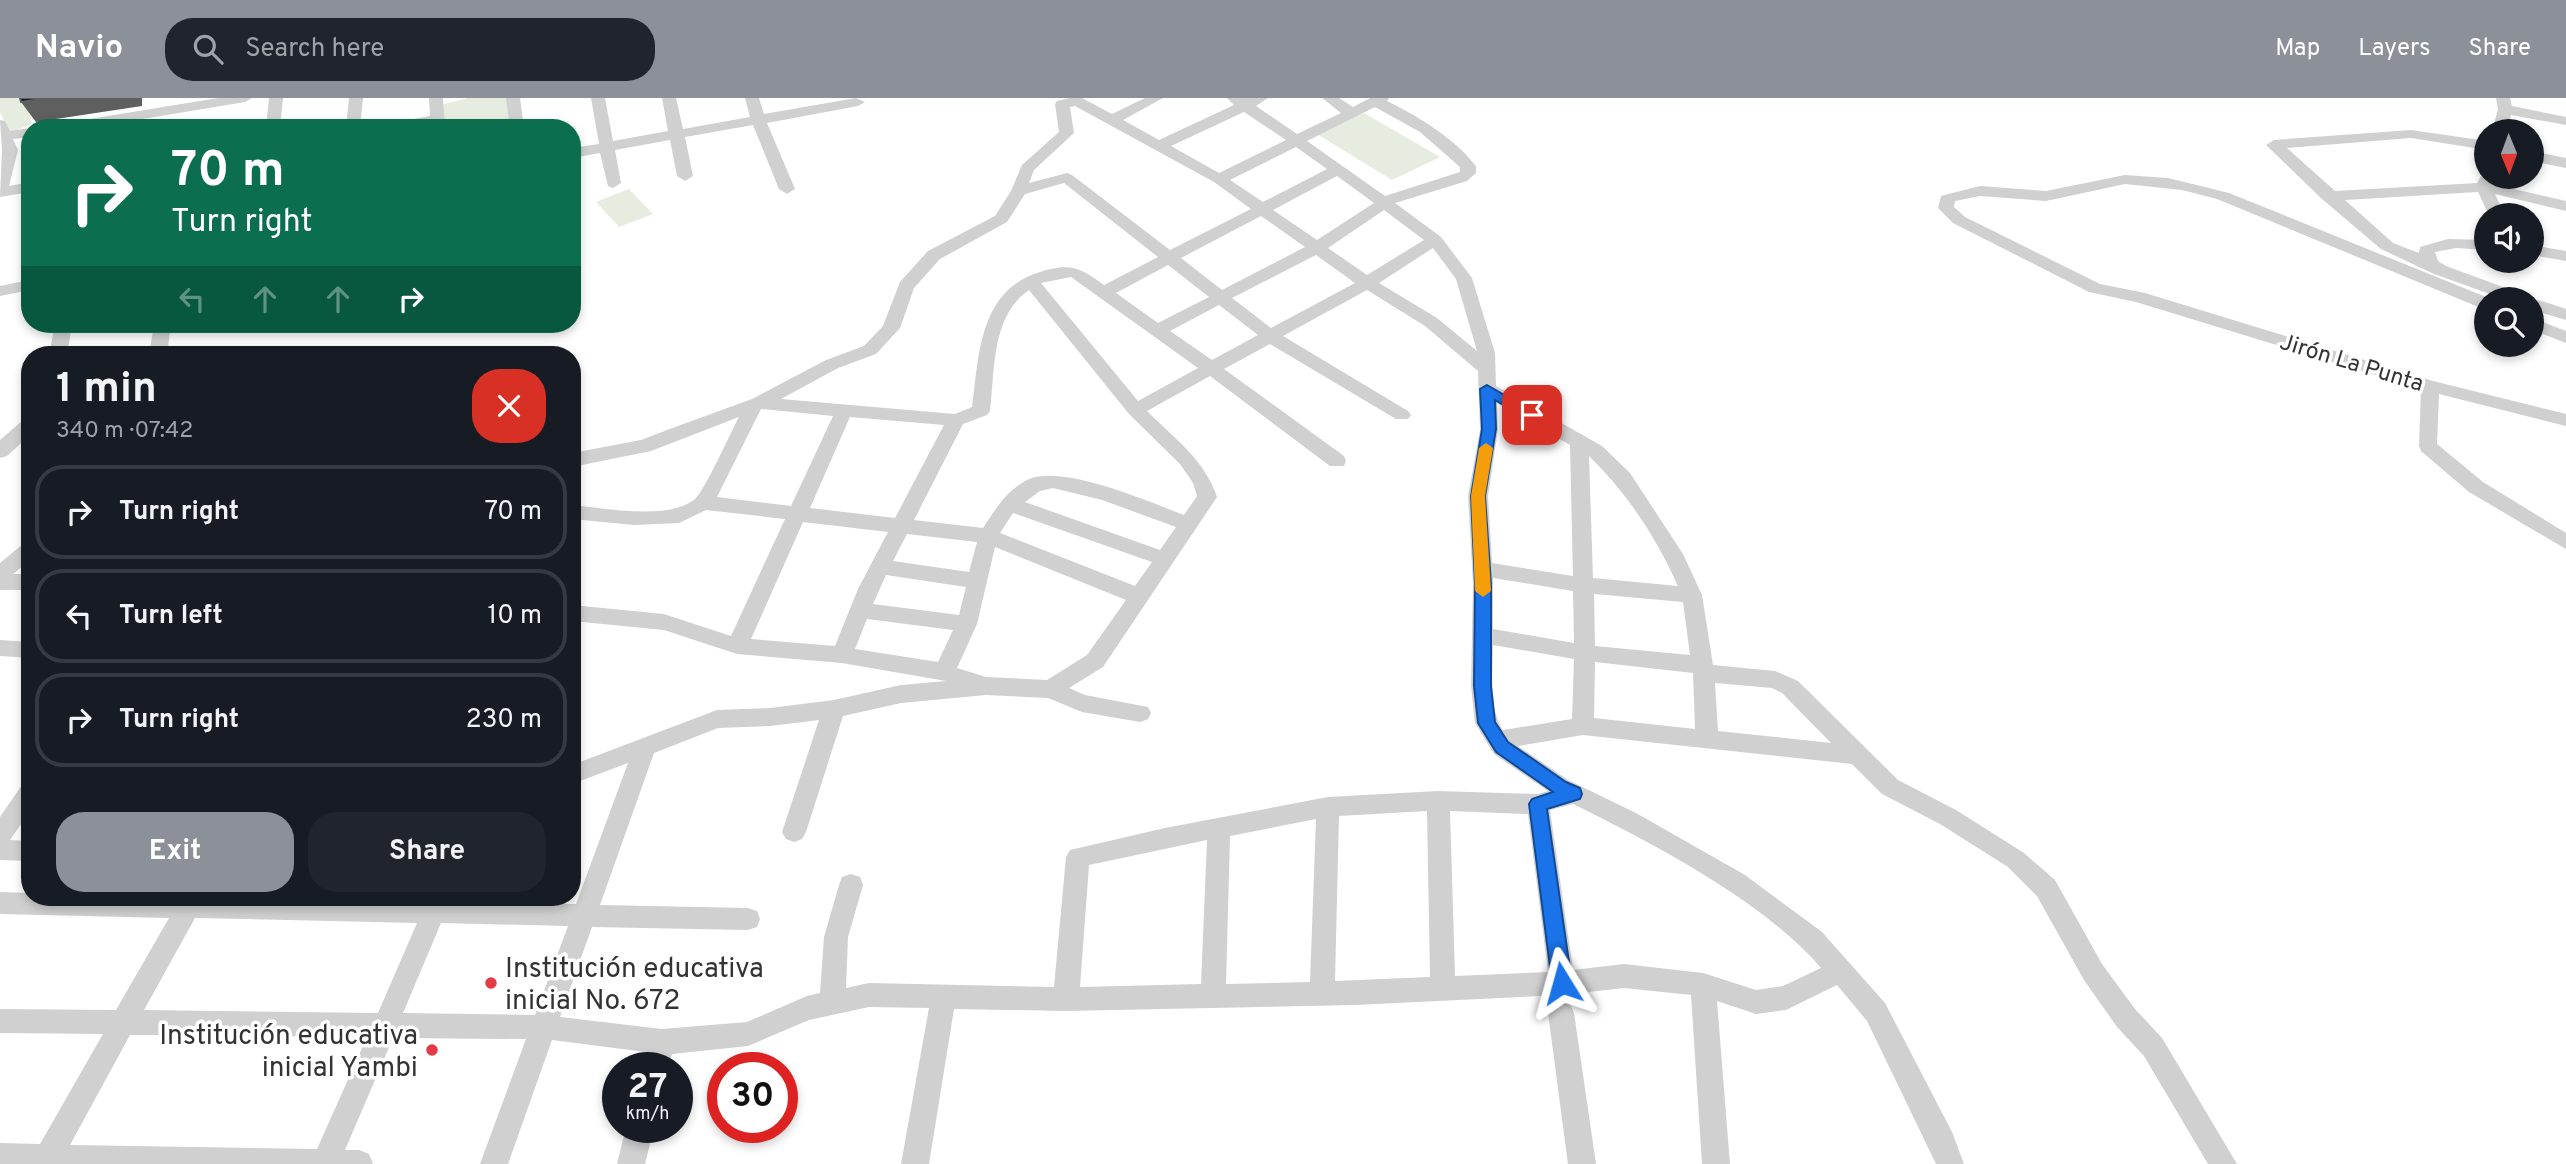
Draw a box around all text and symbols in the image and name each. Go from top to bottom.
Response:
search box [165,18,655,81]
text: Navio [35,28,123,70]
icon: search [189,30,227,68]
text: Search here [245,33,384,66]
text: Map [2275,34,2320,64]
text: Layers [2358,34,2430,64]
text: Share [2468,34,2531,64]
north arrow [2474,119,2544,189]
map controls [2474,119,2544,357]
text: 70 m [171,142,285,204]
icon: right [56,147,147,238]
text: Turn right [171,203,313,243]
button: sound [2474,203,2544,273]
icon: left [173,280,211,318]
icon: ahead [246,280,284,318]
icon: ahead [319,280,357,318]
icon: right [392,280,430,318]
button: search [2474,287,2544,357]
street label: Jirón La Punta [2276,329,2427,400]
text: 1 min [56,364,157,417]
button: close [472,369,546,443]
pin [1502,385,1562,445]
icon: arrive [1513,396,1551,434]
text: 340 m · 07:42 [56,417,193,446]
icon: right [60,493,98,531]
text: Turn right [119,496,239,529]
text: 70 m [484,496,542,529]
icon: left [60,597,98,635]
text: Turn left [119,600,223,633]
text: 10 m [487,600,542,633]
icon: right [60,701,98,739]
text: Turn right [119,704,239,737]
text: 230 m [466,704,542,737]
button: Exit [56,812,294,892]
button: Share [308,812,546,892]
position arrow [1525,946,1599,1020]
place label: Institución educativa inicial No. 672 [505,952,764,1020]
marker: Institución educativa inicial No. 672 [483,975,499,991]
place label: Institución educativa inicial Yambi [159,1019,418,1087]
marker: Institución educativa inicial Yambi [424,1042,440,1058]
speed limit sign: 30 [707,1052,798,1143]
text: 27 [628,1066,667,1110]
text: km/h [626,1103,669,1126]

